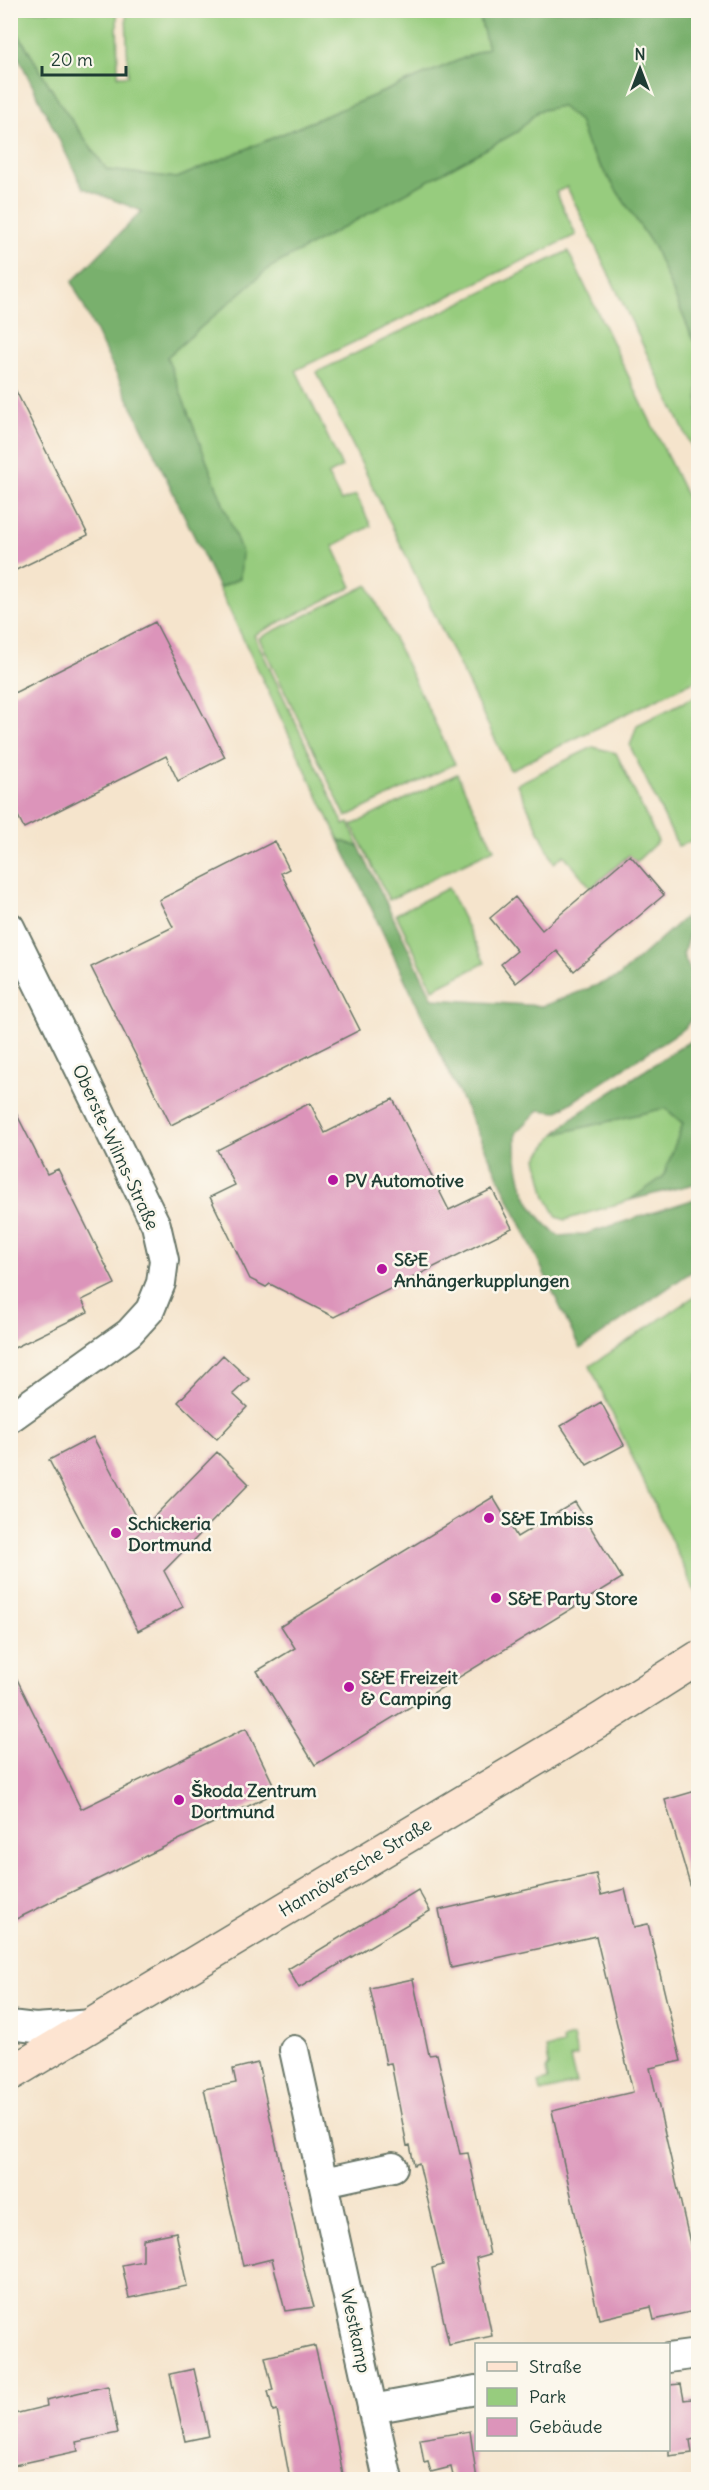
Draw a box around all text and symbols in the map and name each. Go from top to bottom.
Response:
scale bar [42,39,126,77]
north arrow [610,39,670,99]
text: N [634,44,646,64]
text: 20 m [51,48,93,71]
street label: Oberste-Wilms-Straße [68,1061,164,1233]
place label: PV Automotive [345,1169,464,1192]
marker: PV Automotive [326,1173,340,1187]
place label: S&E Anhängerkupplungen [394,1248,570,1292]
marker: S&E Anhängerkupplungen [375,1262,389,1276]
place label: S&E Imbiss [501,1507,594,1530]
marker: S&E Imbiss [482,1511,496,1525]
place label: Schickeria Dortmund [128,1512,212,1556]
marker: Schickeria Dortmund [109,1526,123,1540]
place label: S&E Party Store [508,1587,638,1610]
marker: S&E Party Store [489,1591,503,1605]
place label: S&E Freizeit & Camping [361,1666,459,1710]
marker: S&E Freizeit & Camping [342,1680,356,1694]
place label: Škoda Zentrum Dortmund [191,1779,317,1823]
marker: Škoda Zentrum Dortmund [172,1793,186,1807]
street label: Hannöversche Straße [274,1812,436,1922]
street label: Westkamp [336,2287,376,2375]
legend [475,2343,670,2451]
text: Straße [529,2355,582,2378]
text: Park [529,2385,566,2408]
text: Gebäude [529,2415,602,2438]

